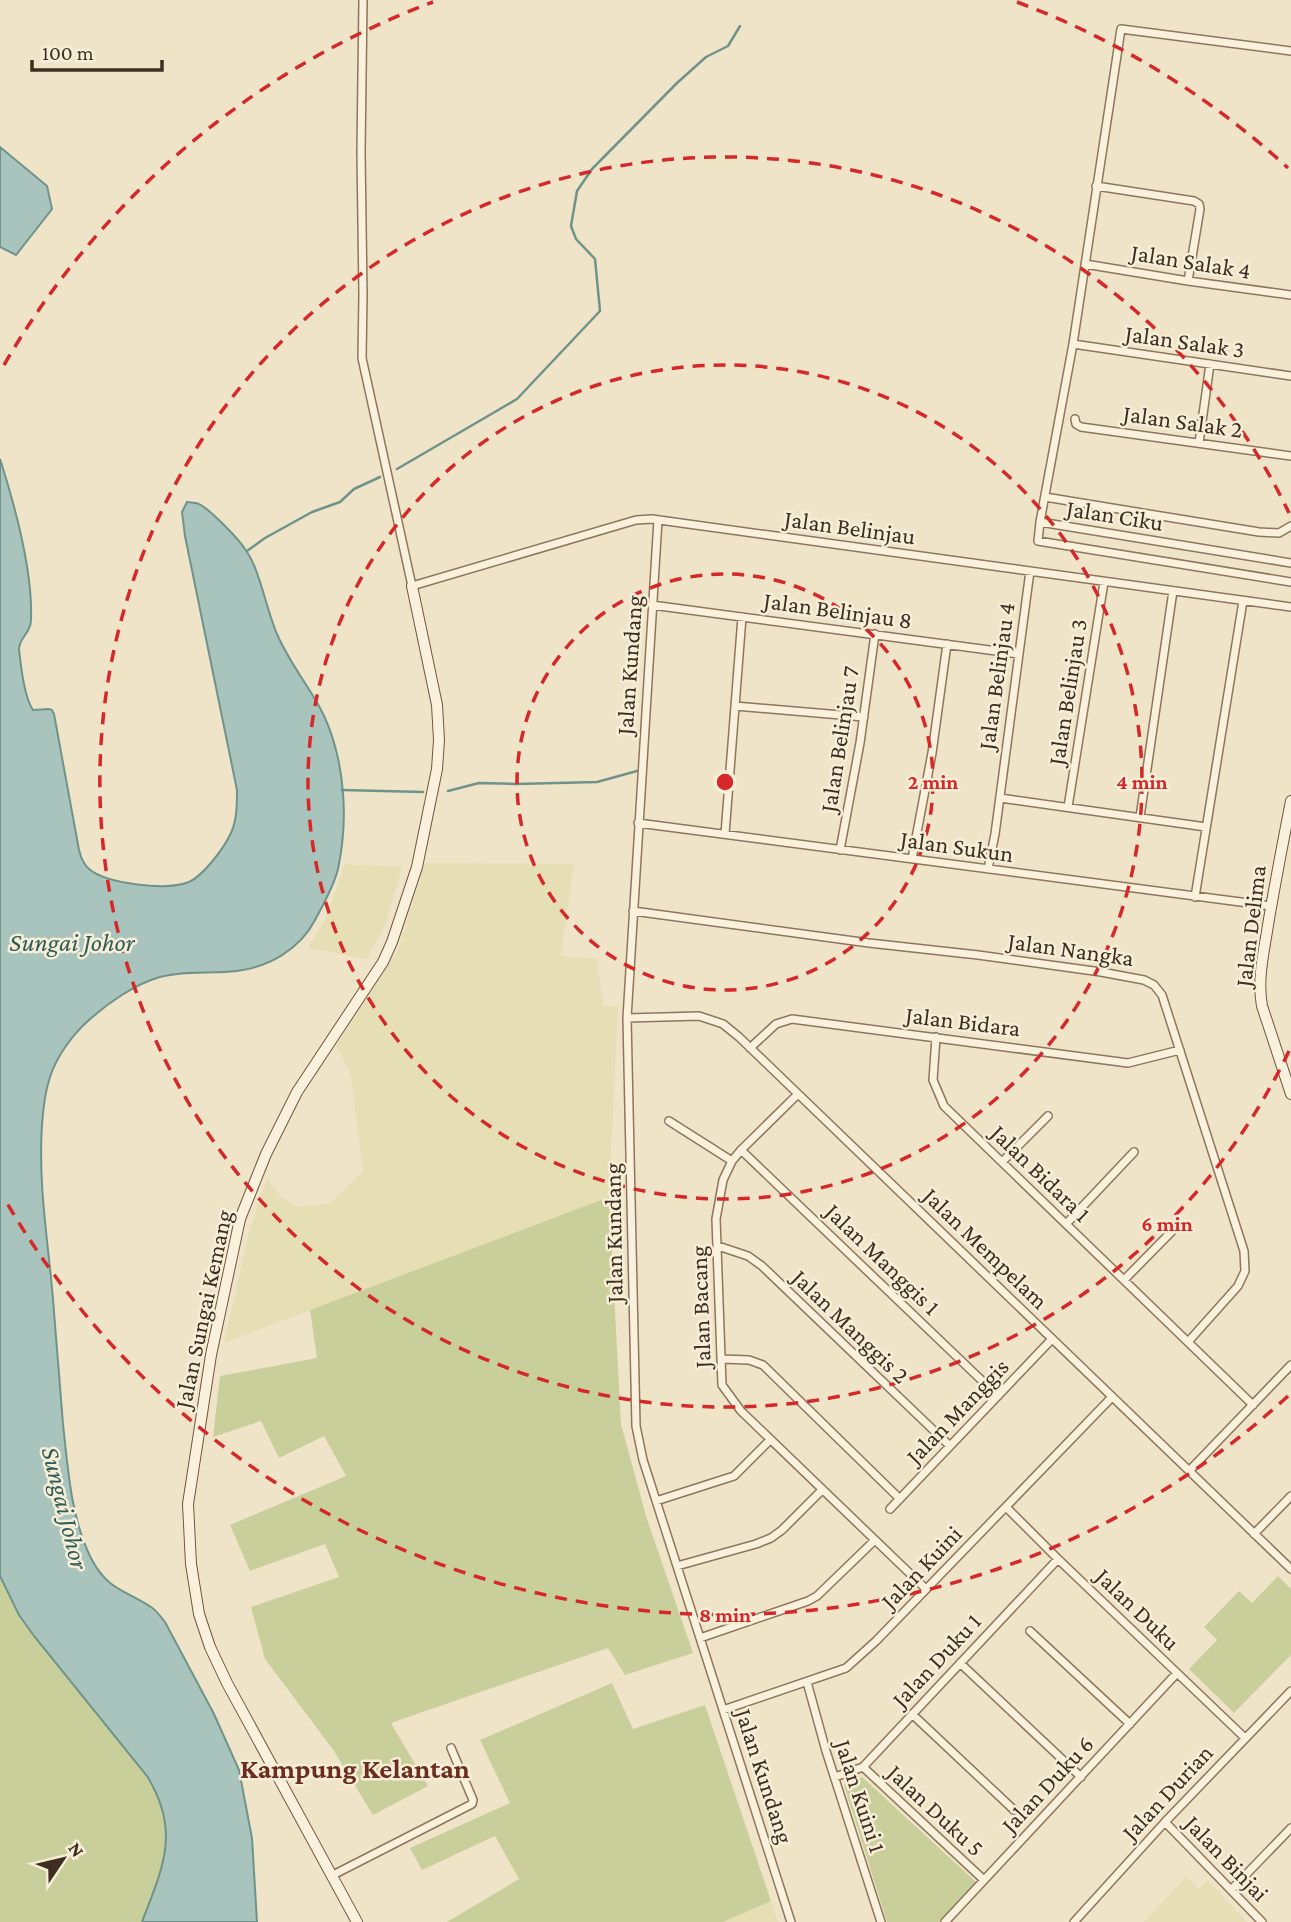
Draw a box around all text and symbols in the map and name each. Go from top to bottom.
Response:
scale bar [32,28,161,72]
text: 100 m [42,41,94,65]
street label: Jalan Salak 4 [1127,238,1253,284]
street label: Jalan Salak 3 [1122,319,1246,363]
street label: Jalan Salak 2 [1120,399,1244,443]
street label: Jalan Ciku [1063,494,1166,536]
street label: Jalan Belinjau [781,504,917,550]
street label: Jalan Belinjau 8 [760,586,914,634]
street label: Jalan Kundang [611,594,647,738]
street label: Jalan Belinjau 4 [972,601,1020,753]
street label: Jalan Belinjau 3 [1042,617,1092,769]
street label: Jalan Belinjau 7 [814,664,864,816]
centre of rings [713,770,737,794]
text: 2 min [908,770,958,794]
text: 4 min [1116,770,1168,794]
street label: Jalan Sukun [897,824,1015,867]
street label: Jalan Delima [1229,864,1271,990]
street label: Jalan Nangka [1004,927,1136,971]
water label: Sungai Johor [9,928,136,957]
street label: Jalan Bidara [902,1000,1022,1041]
street label: Jalan Bidara 1 [984,1118,1096,1227]
street label: Jalan Kundang [598,1162,628,1305]
street label: Jalan Mempelam [917,1180,1054,1314]
street label: Jalan Manggis 1 [819,1196,946,1320]
street label: Jalan Sungai Kemang [168,1207,237,1413]
text: 6 min [1141,1212,1193,1236]
street label: Jalan Bacang [684,1245,716,1371]
street label: Jalan Manggis 2 [786,1262,915,1388]
street label: Jalan Manggis [899,1353,1014,1471]
water label: Sungai Johor [36,1444,94,1573]
street label: Jalan Kuini [874,1520,967,1615]
street label: Jalan Duku [1089,1561,1186,1656]
text: 8 min [699,1603,751,1627]
street label: Jalan Duku 1 [884,1608,986,1714]
street label: Jalan Kundang [730,1703,800,1847]
street label: Jalan Duku 6 [994,1730,1099,1839]
street label: Jalan Kuini 1 [829,1734,892,1856]
street label: Jalan Durian [1115,1739,1218,1847]
district label: Kampung Kelantan [240,1753,470,1784]
street label: Jalan Duku 5 [881,1757,990,1861]
street label: Jalan Binjai [1178,1808,1274,1906]
north arrow [28,1824,98,1894]
text: N [64,1838,89,1861]

